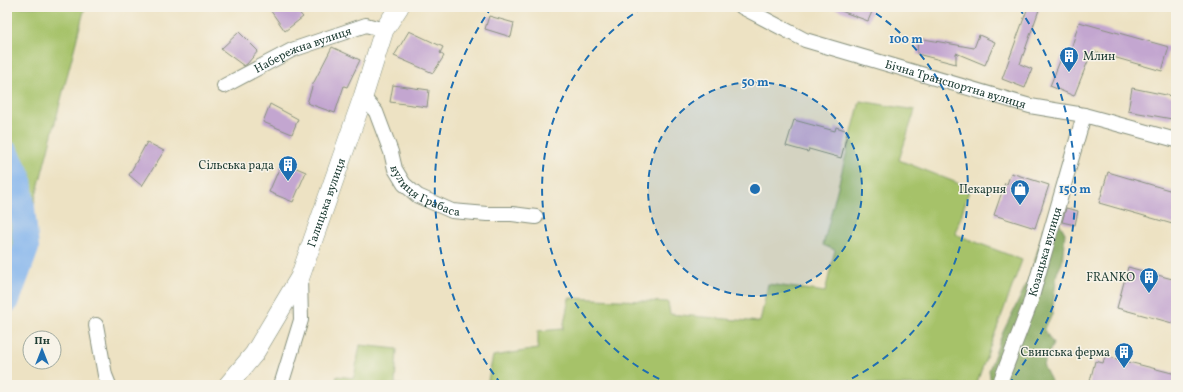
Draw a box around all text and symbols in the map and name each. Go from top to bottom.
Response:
street label: Набережна вулиця [252,23,354,78]
text: 100 m [889,32,923,48]
building icon: Млин [1058,45,1080,73]
place label: Млин [1083,49,1115,65]
street label: Бічна Транспортна вулиця [883,57,1028,113]
text: 50 m [741,75,769,91]
building icon: Сільська рада [277,154,299,182]
street label: Галицька вулиця [304,156,350,250]
place label: Сільська рада [199,158,274,174]
street label: вулиця Грабаса [385,164,461,221]
shop icon: Пекарня [1009,178,1031,206]
centre of rings [748,182,762,196]
place label: Пекарня [959,182,1006,198]
text: 150 m [1059,182,1091,198]
street label: Козацька вулиця [1025,205,1066,299]
building icon: FRANKO [1138,266,1160,294]
place label: FRANKO [1086,270,1135,286]
north arrow [22,330,62,370]
text: Пн [34,334,50,349]
building icon: Свинська ферма [1113,341,1135,369]
place label: Свинська ферма [1021,345,1110,361]

